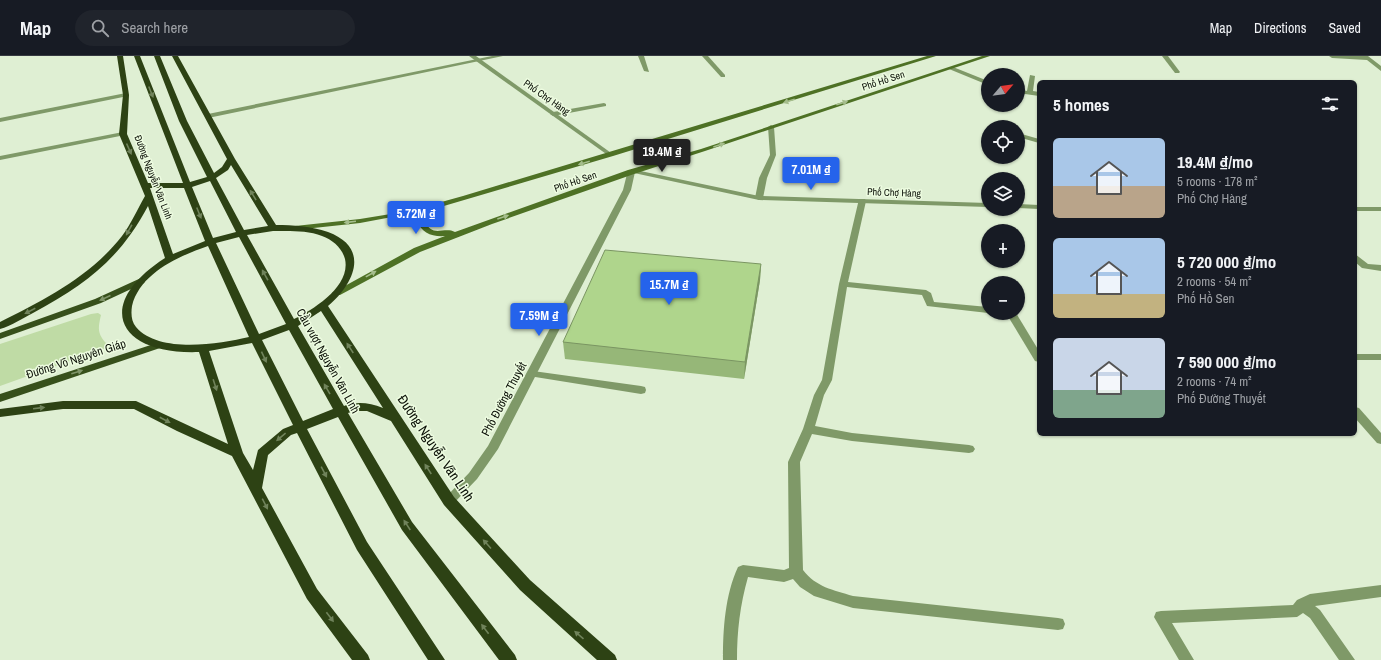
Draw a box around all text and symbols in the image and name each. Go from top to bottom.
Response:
search box [75,10,355,46]
text: Map [20,15,51,41]
icon: search [89,17,111,39]
text: Search here [121,17,188,38]
text: Map [1210,19,1232,37]
text: Directions [1254,19,1306,37]
text: Saved [1328,19,1361,37]
street label: Phố Hồ Sen [860,67,906,93]
north arrow [981,68,1025,112]
map controls [981,68,1025,320]
street label: Phố Chợ Hàng [521,77,573,118]
one-way arrow [148,87,154,99]
text: 5 homes [1053,93,1110,116]
icon: filters [1319,93,1341,115]
one-way arrow [783,98,795,104]
one-way arrow [837,100,849,106]
button: locate [981,120,1025,164]
street label: Đường Nguyễn Văn Linh [131,133,176,221]
pin: 19.4M ₫ [625,139,699,173]
one-way arrow [713,142,725,148]
one-way arrow [126,143,132,154]
text: 19.4M ₫ [642,143,682,160]
text: 19.4M ₫/mo [1177,150,1253,173]
icon: home [1085,154,1133,202]
pin: 7.01M ₫ [774,157,848,191]
one-way arrow [578,160,590,166]
text: 7.01M ₫ [791,161,831,178]
street label: Phố Hồ Sen [552,168,598,195]
button: layers [981,172,1025,216]
text: 5 rooms · 178 m² [1177,173,1258,190]
street label: Phố Chợ Hàng [867,185,922,200]
one-way arrow [249,190,257,200]
text: Phố Chợ Hàng [1177,190,1247,207]
pin: 5.72M ₫ [379,201,453,235]
text: 5.72M ₫ [396,205,436,222]
one-way arrow [196,208,202,220]
one-way arrow [497,214,509,220]
one-way arrow [344,219,356,225]
one-way arrow [126,224,133,236]
button: + [981,224,1025,268]
text: 5 720 000 ₫/mo [1177,250,1276,273]
icon: home [1085,254,1133,302]
one-way arrow [261,269,268,281]
one-way arrow [365,271,377,278]
pin: 15.7M ₫ [632,272,706,306]
text: 2 rooms · 54 m² [1177,273,1252,290]
text: 15.7M ₫ [649,276,689,293]
button: − [981,276,1025,320]
text: Phố Hồ Sen [1177,290,1235,307]
one-way arrow [99,295,111,301]
pin: 7.59M ₫ [502,303,576,337]
street label: Cầu vượt Nguyễn Văn Linh [293,306,363,416]
text: 7.59M ₫ [519,307,559,324]
one-way arrow [24,308,35,314]
street label: Đường Võ Nguyên Giáp [24,335,128,383]
one-way arrow [346,342,354,353]
text: 7 590 000 ₫/mo [1177,350,1276,373]
one-way arrow [261,351,267,363]
icon: home [1085,354,1133,402]
street label: Phố Đường Thuyết [478,359,530,439]
one-way arrow [71,369,83,375]
text: 2 rooms · 74 m² [1177,373,1252,390]
one-way arrow [212,379,218,391]
one-way arrow [324,383,331,394]
text: Phố Đường Thuyết [1177,390,1266,407]
street label: Đường Nguyễn Văn Linh [394,391,478,505]
one-way arrow [33,405,45,412]
one-way arrow [159,416,171,423]
one-way arrow [275,433,286,442]
one-way arrow [424,463,432,474]
one-way arrow [320,467,327,478]
one-way arrow [262,498,269,510]
one-way arrow [403,520,411,530]
one-way arrow [483,539,492,548]
one-way arrow [325,612,333,622]
one-way arrow [481,624,489,634]
one-way arrow [574,630,585,639]

